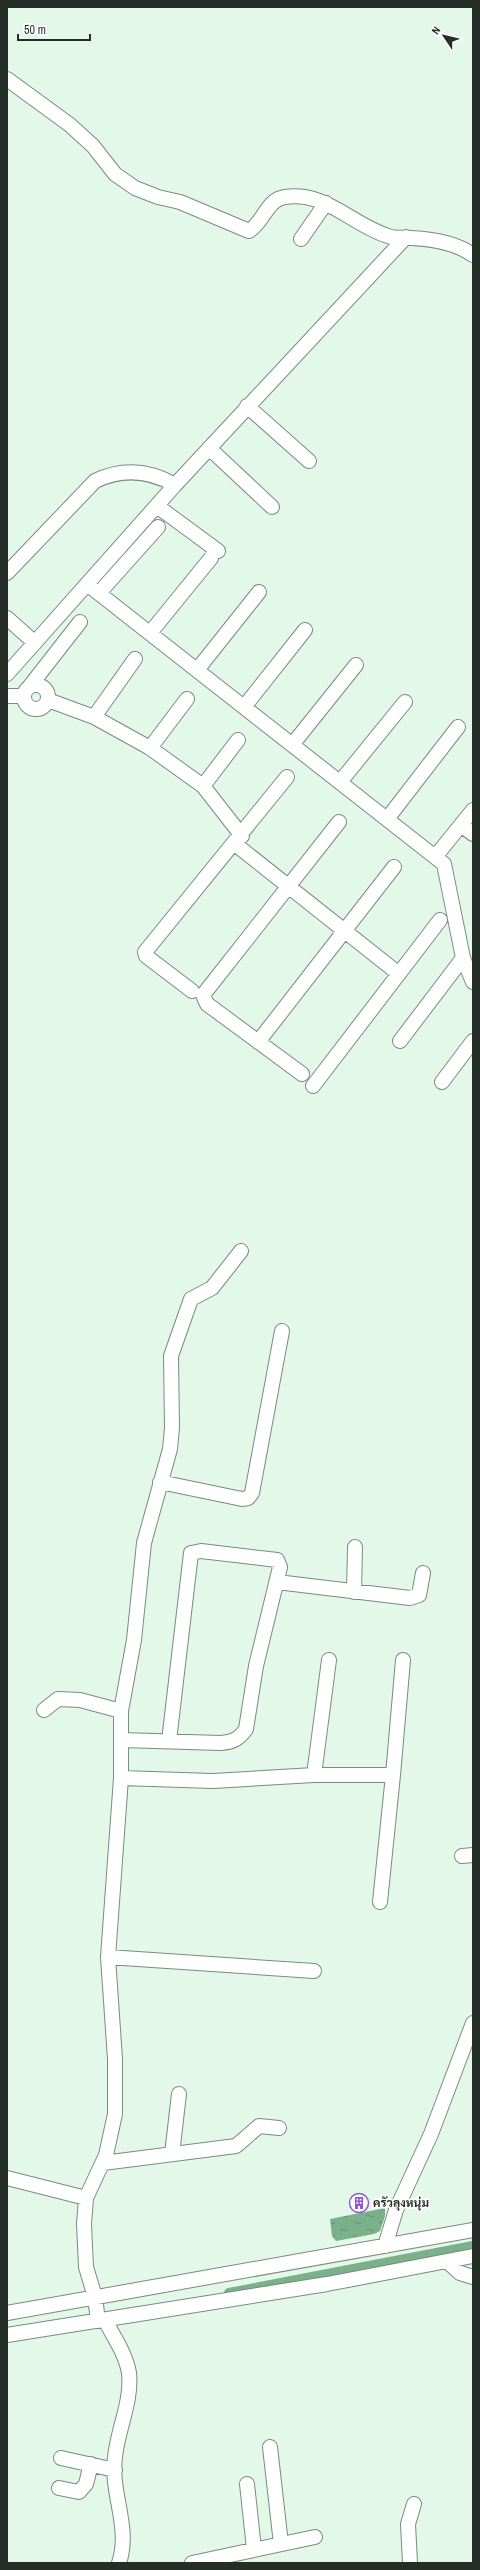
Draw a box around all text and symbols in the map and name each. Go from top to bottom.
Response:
scale bar [18,16,90,42]
north arrow [424,16,464,56]
text: 50 m [24,22,46,38]
text: N [428,24,443,37]
building icon: ครัวลุงหนุ่ม [348,2192,370,2214]
place label: ครัวลุงหนุ่ม [373,2195,429,2211]

